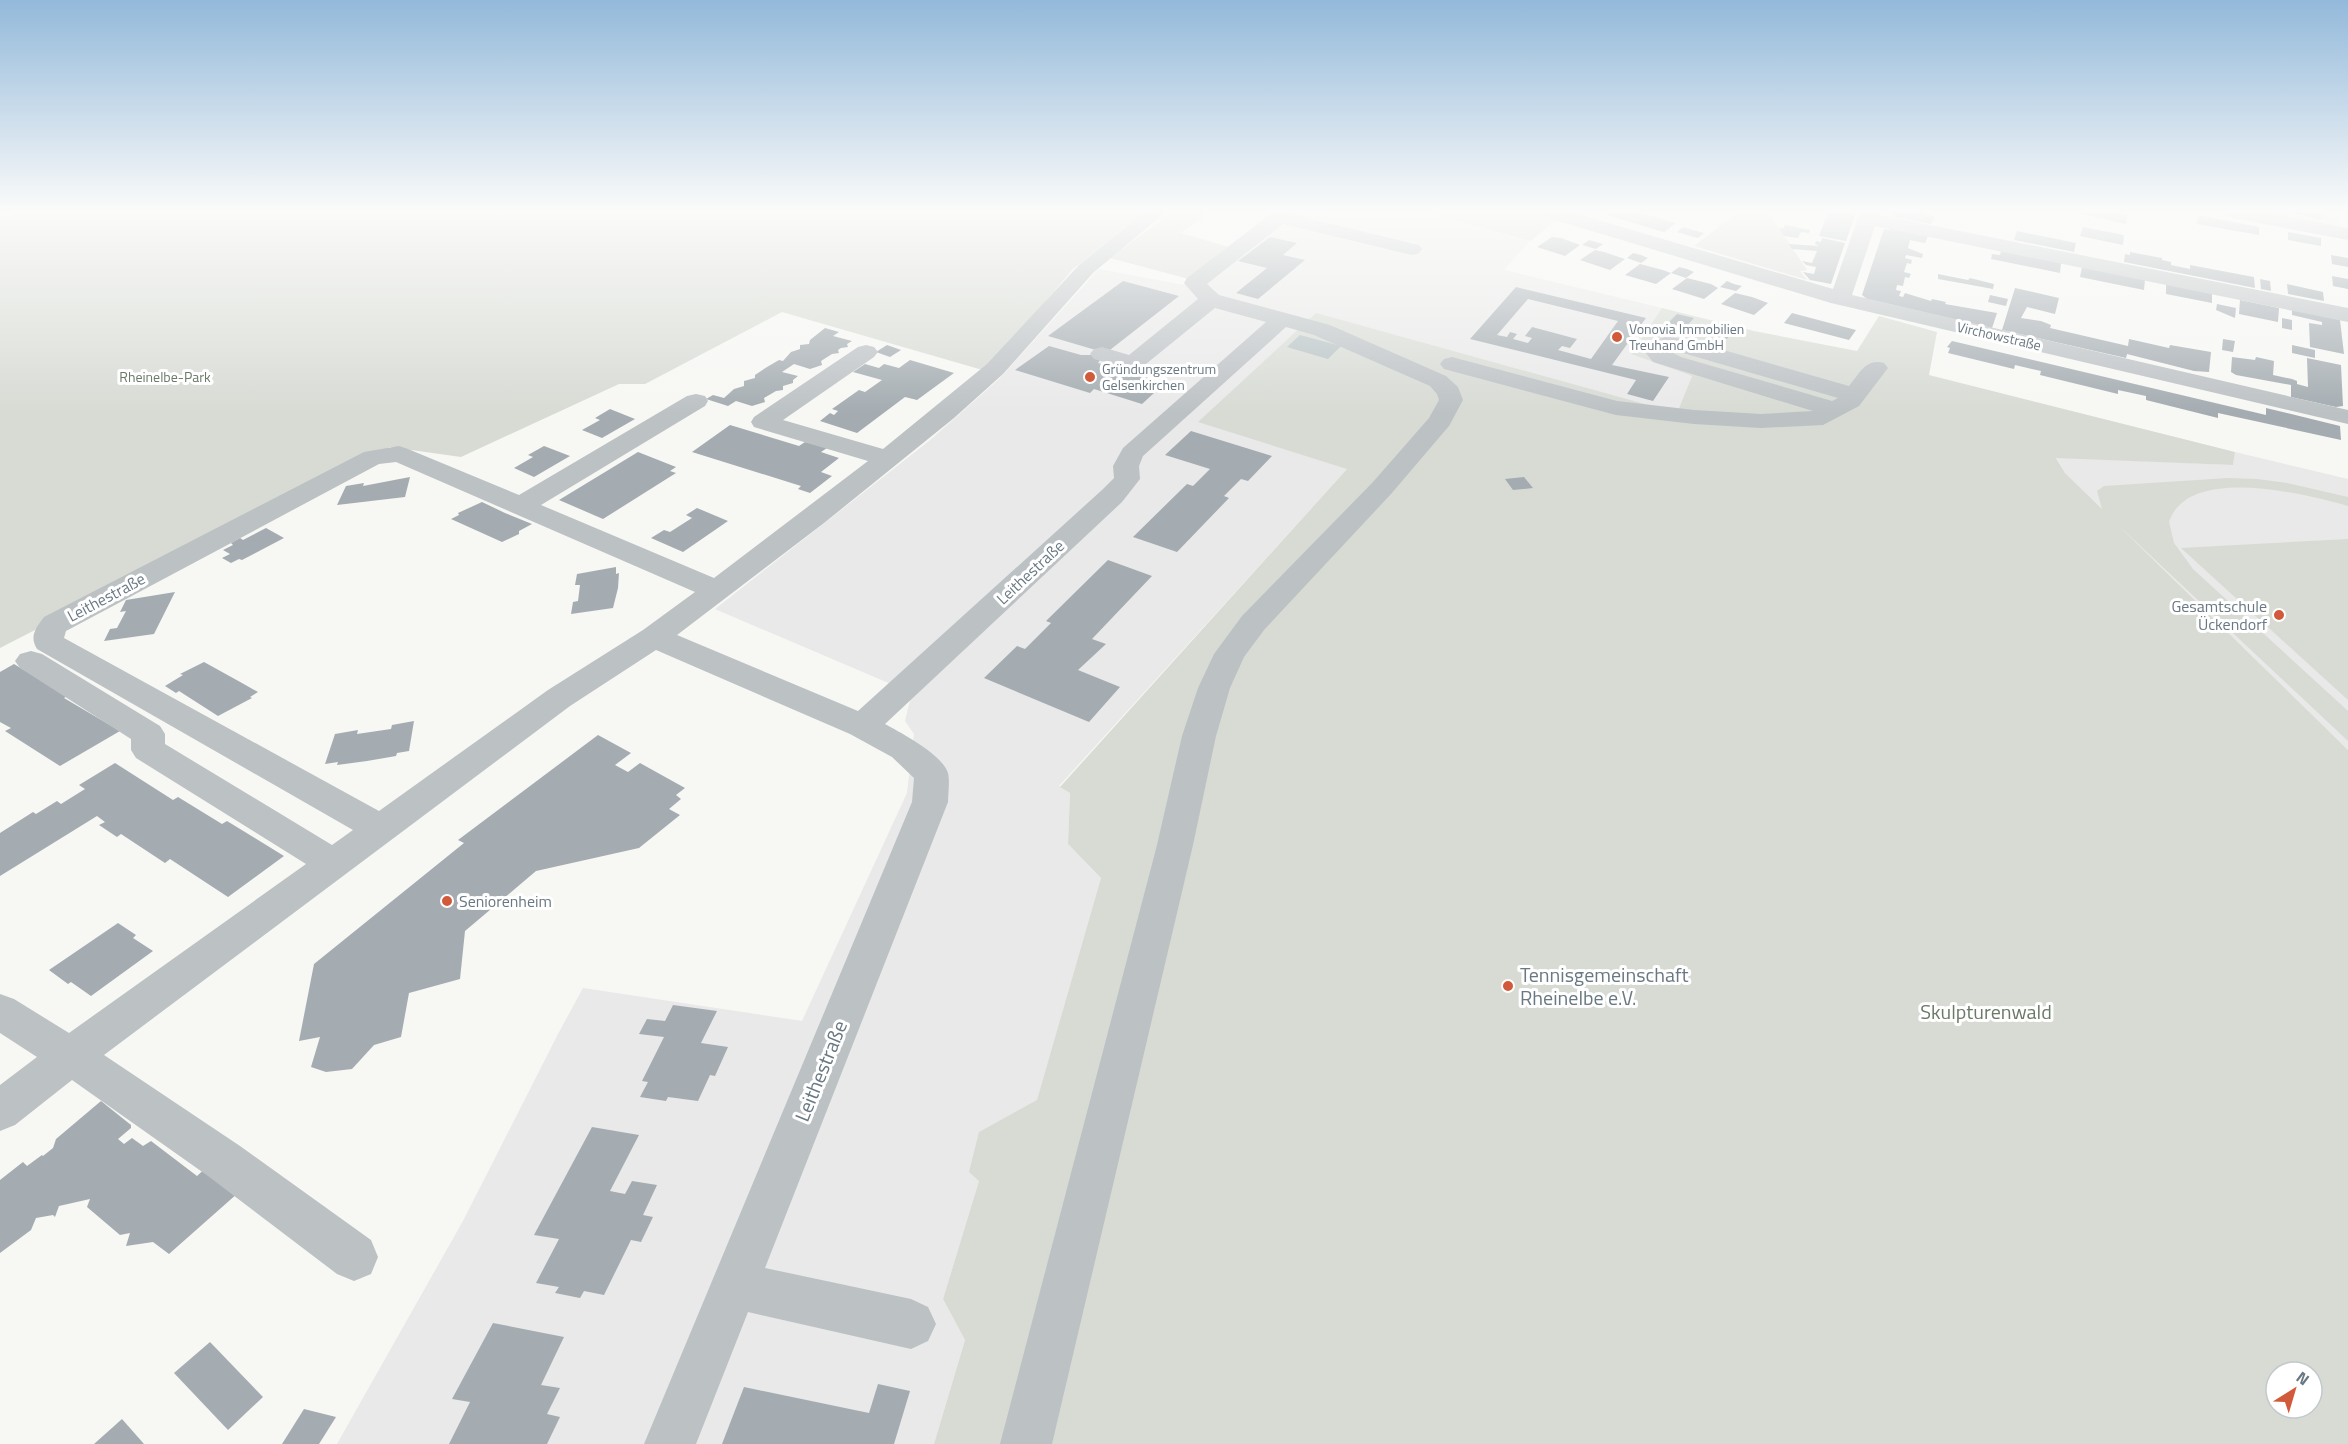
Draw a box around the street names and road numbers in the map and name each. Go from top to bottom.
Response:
street label: Virchowstraße [1955,316,2043,355]
street label: Leithestraße [991,534,1069,610]
street label: Leithestraße [63,566,149,628]
street label: Leithestraße [786,1016,855,1126]

